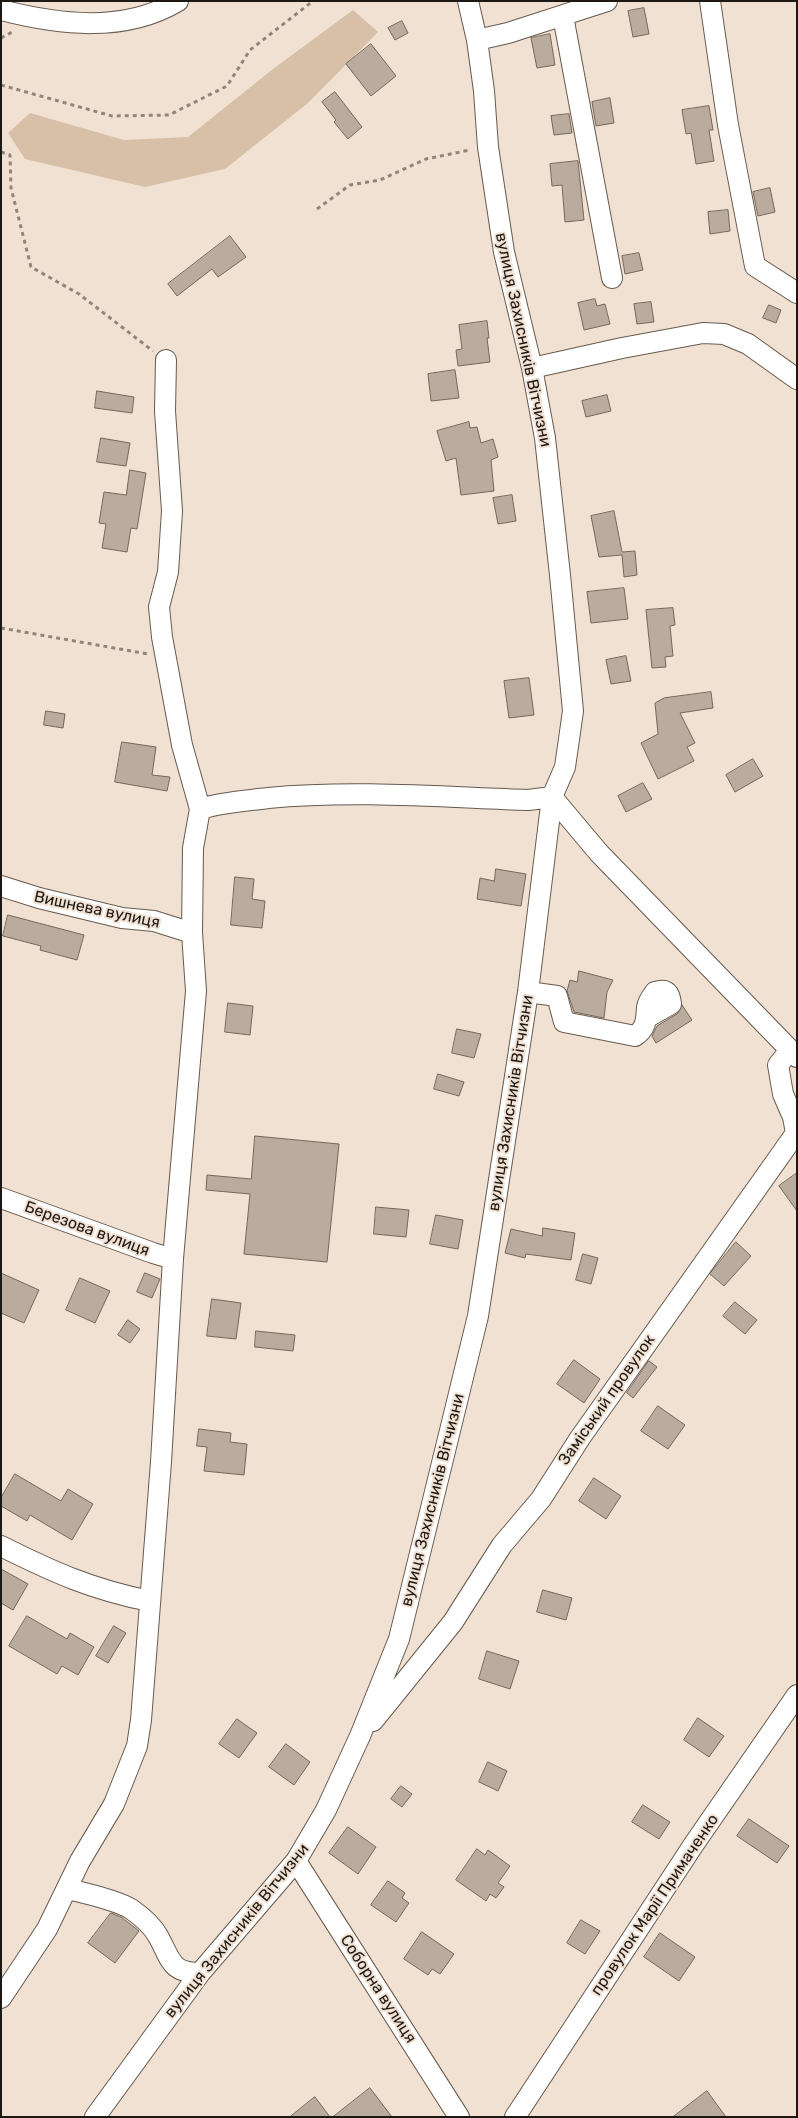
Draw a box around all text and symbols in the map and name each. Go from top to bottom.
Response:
street label: вулиця Захисників Вітчизни [491,231,555,449]
street label: Вишнева вулиця [32,887,162,933]
street label: вулиця Захисників Вітчизни [484,994,538,1212]
street label: Березова вулиця [22,1197,152,1261]
street label: Заміський провулок [555,1331,659,1469]
street label: вулиця Захисників Вітчизни [397,1392,469,1608]
street label: провулок Марії Примаченко [587,1811,723,1999]
street label: вулиця Захисників Вітчизни [161,1840,313,2022]
street label: Соборна вулиця [336,1931,420,2047]

